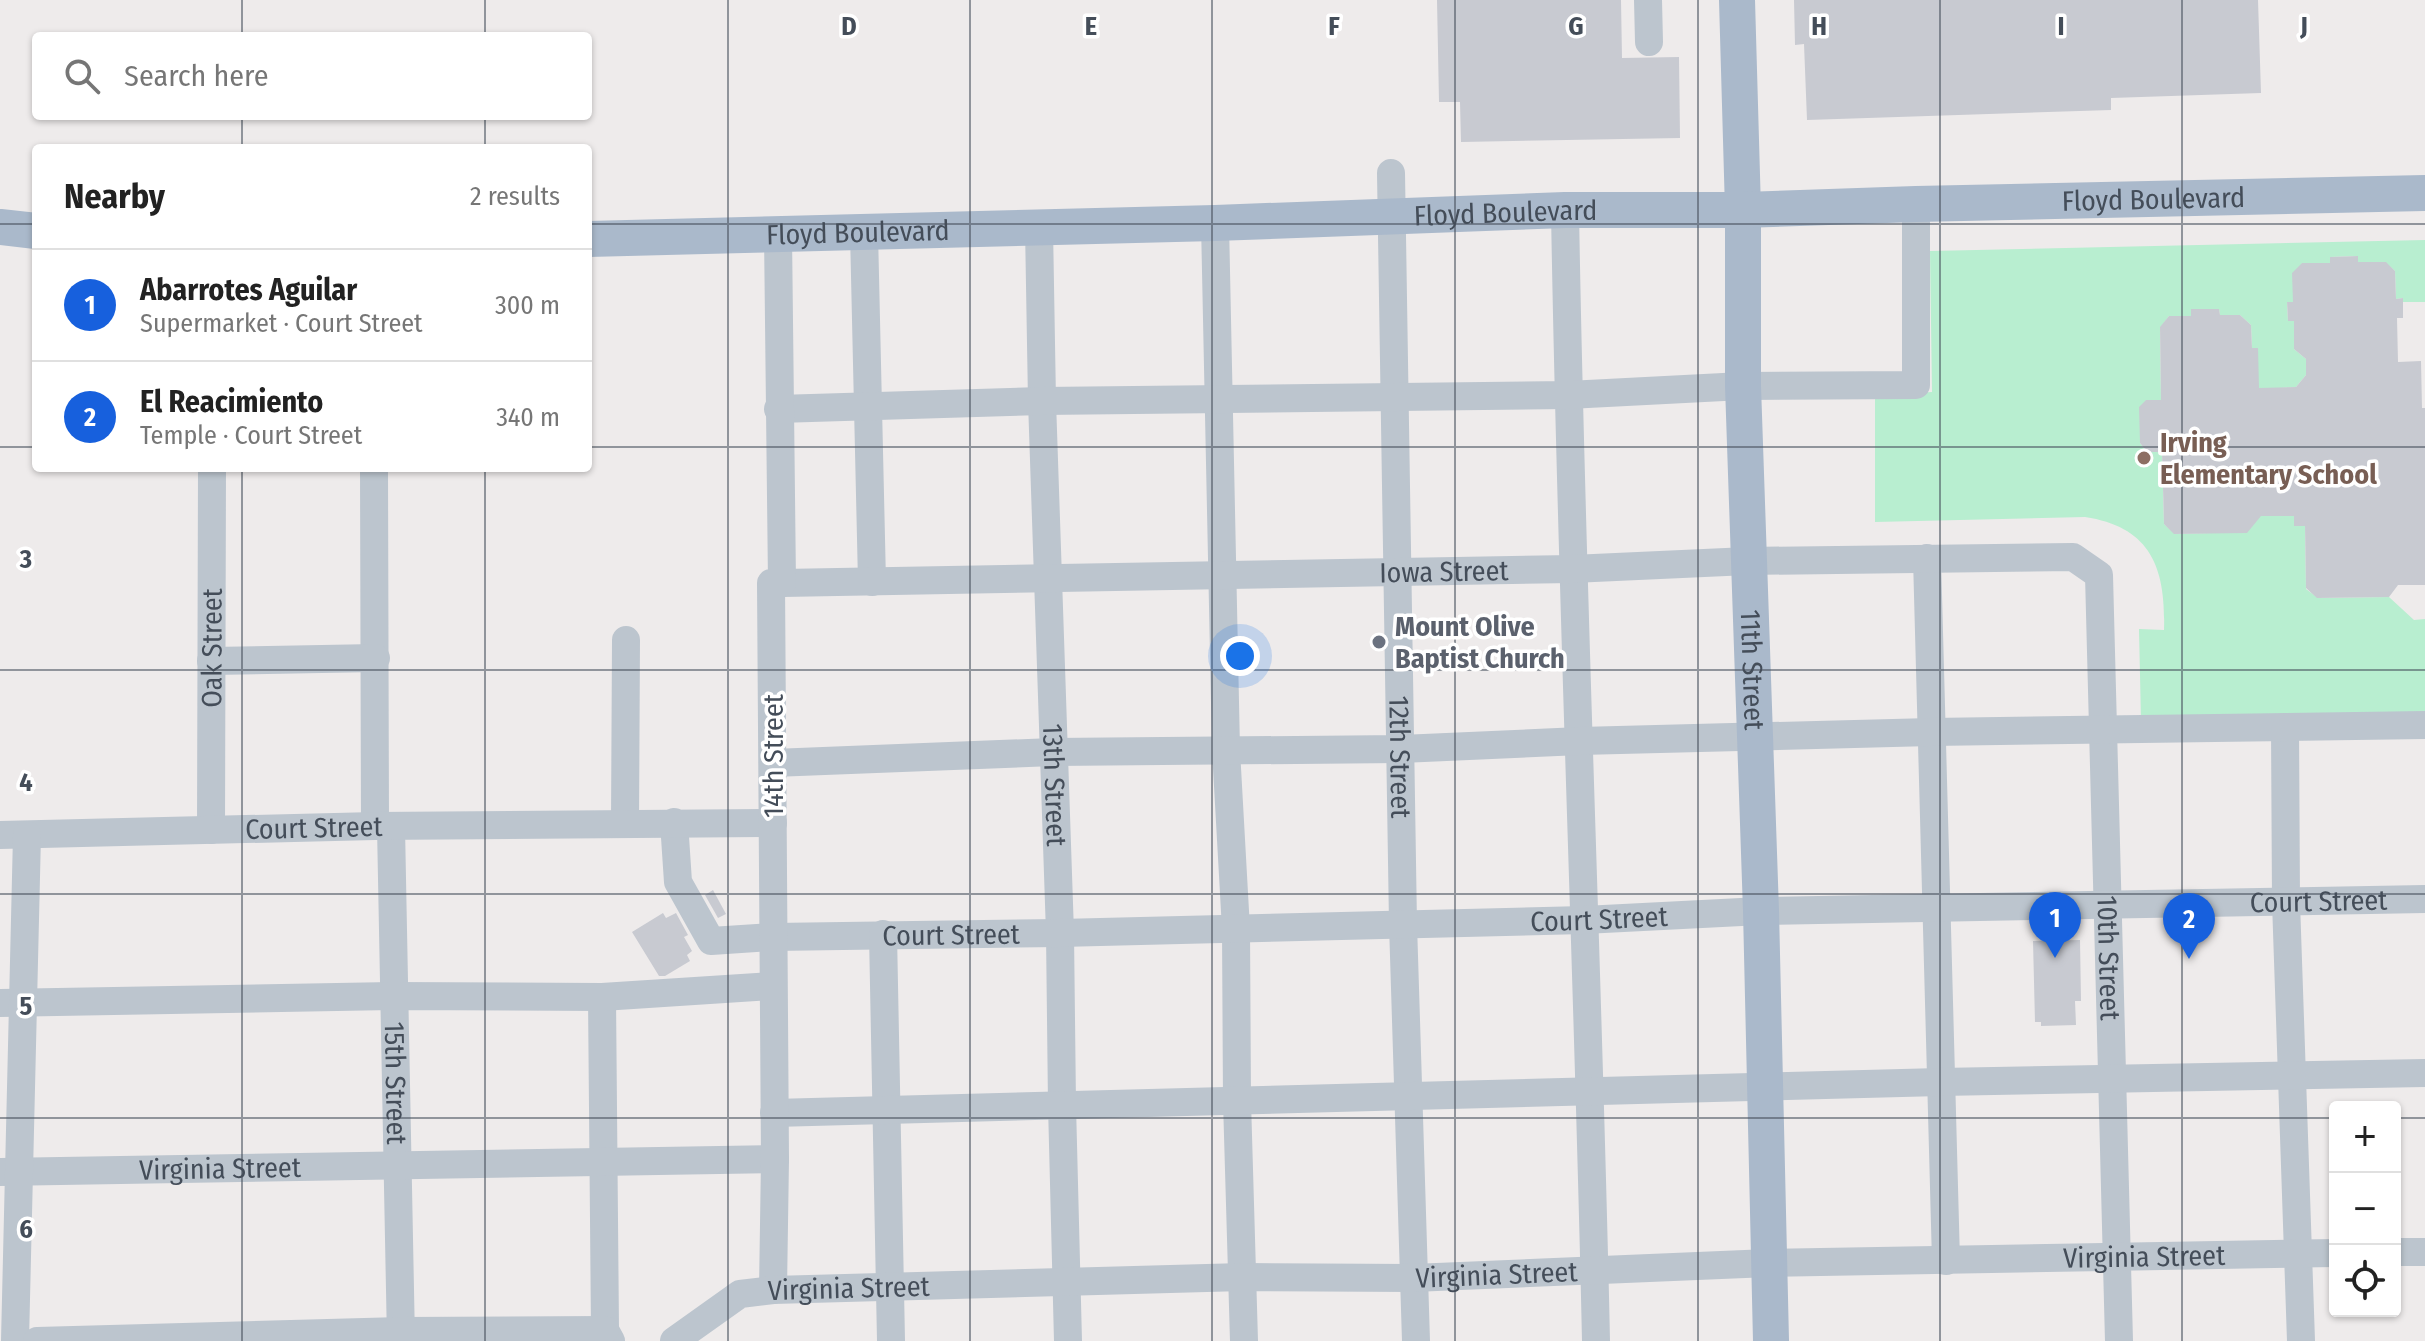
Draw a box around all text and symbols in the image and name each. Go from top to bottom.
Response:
text: D [841,11,857,42]
text: E [1085,11,1097,42]
text: F [1328,11,1340,42]
text: G [1568,11,1584,42]
text: H [1811,11,1827,42]
text: I [2058,11,2065,42]
text: J [2299,11,2308,42]
search box [32,32,592,120]
icon: search [60,54,104,98]
text: Search here [124,58,269,94]
text: Nearby [64,176,165,217]
text: 2 results [470,181,560,212]
street label: Floyd Boulevard [2061,181,2245,218]
street label: Floyd Boulevard [1413,194,1597,233]
street label: Floyd Boulevard [766,214,950,251]
text: Abarrotes Aguilar [140,272,357,308]
text: 1 [85,290,96,321]
text: 300 m [495,290,560,321]
text: Supermarket · Court Street [140,308,423,339]
text: El Reacimiento [140,384,323,420]
text: 2 [84,402,96,433]
text: 340 m [496,402,560,433]
text: Temple · Court Street [140,420,362,451]
place label: Irving Elementary School [2160,426,2377,491]
marker: Irving Elementary School [2135,449,2153,467]
text: 3 [19,544,32,575]
street label: Iowa Street [1379,554,1510,589]
street label: Oak Street [195,587,229,708]
street label: 11th Street [1734,609,1771,732]
place label: Mount Olive Baptist Church [1395,610,1565,675]
marker: Mount Olive Baptist Church [1370,633,1388,651]
your location [1220,636,1260,676]
street label: 14th Street [757,693,790,818]
street label: 12th Street [1382,695,1417,819]
street label: 13th Street [1036,723,1073,848]
text: 4 [19,767,33,798]
street label: Court Street [245,810,384,846]
street label: Court Street [2250,884,2389,919]
pin: 1 [2029,892,2081,958]
pin: 2 [2163,893,2215,959]
street label: 10th Street [2090,895,2127,1022]
street label: Court Street [1530,900,1669,938]
street label: Court Street [882,918,1021,952]
text: 5 [20,991,33,1022]
street label: 15th Street [378,1021,413,1146]
map controls [2329,1101,2401,1317]
button: + [2329,1101,2401,1173]
street label: Virginia Street [139,1151,302,1187]
button: − [2329,1173,2401,1245]
text: 6 [19,1214,33,1245]
street label: Virginia Street [2063,1239,2226,1275]
button: locate [2329,1245,2401,1317]
street label: Virginia Street [1415,1255,1579,1295]
street label: Virginia Street [767,1270,931,1307]

